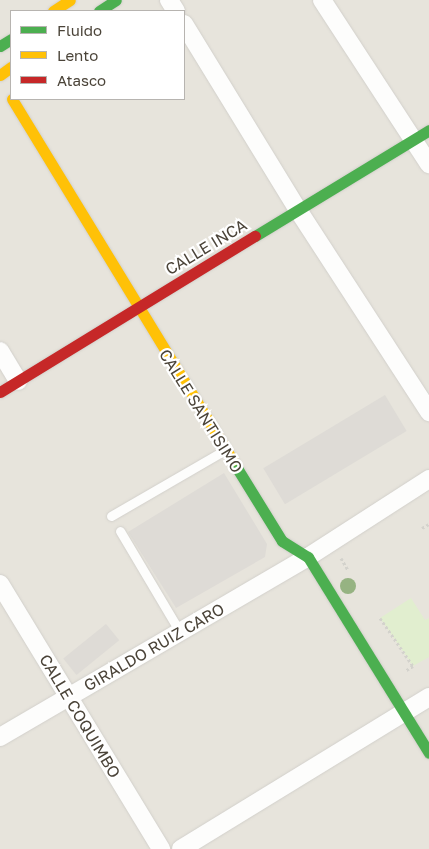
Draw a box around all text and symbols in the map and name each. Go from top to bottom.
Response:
legend [10,10,185,100]
text: Fluido [57,21,102,39]
text: Lento [57,46,98,64]
text: Atasco [57,71,106,89]
street label: CALLE INCA [162,215,250,279]
street label: CALLE SANTISIMO [155,346,247,476]
street label: GIRALDO RUIZ CARO [80,599,228,695]
street label: CALLE COQUIMBO [36,651,124,781]

